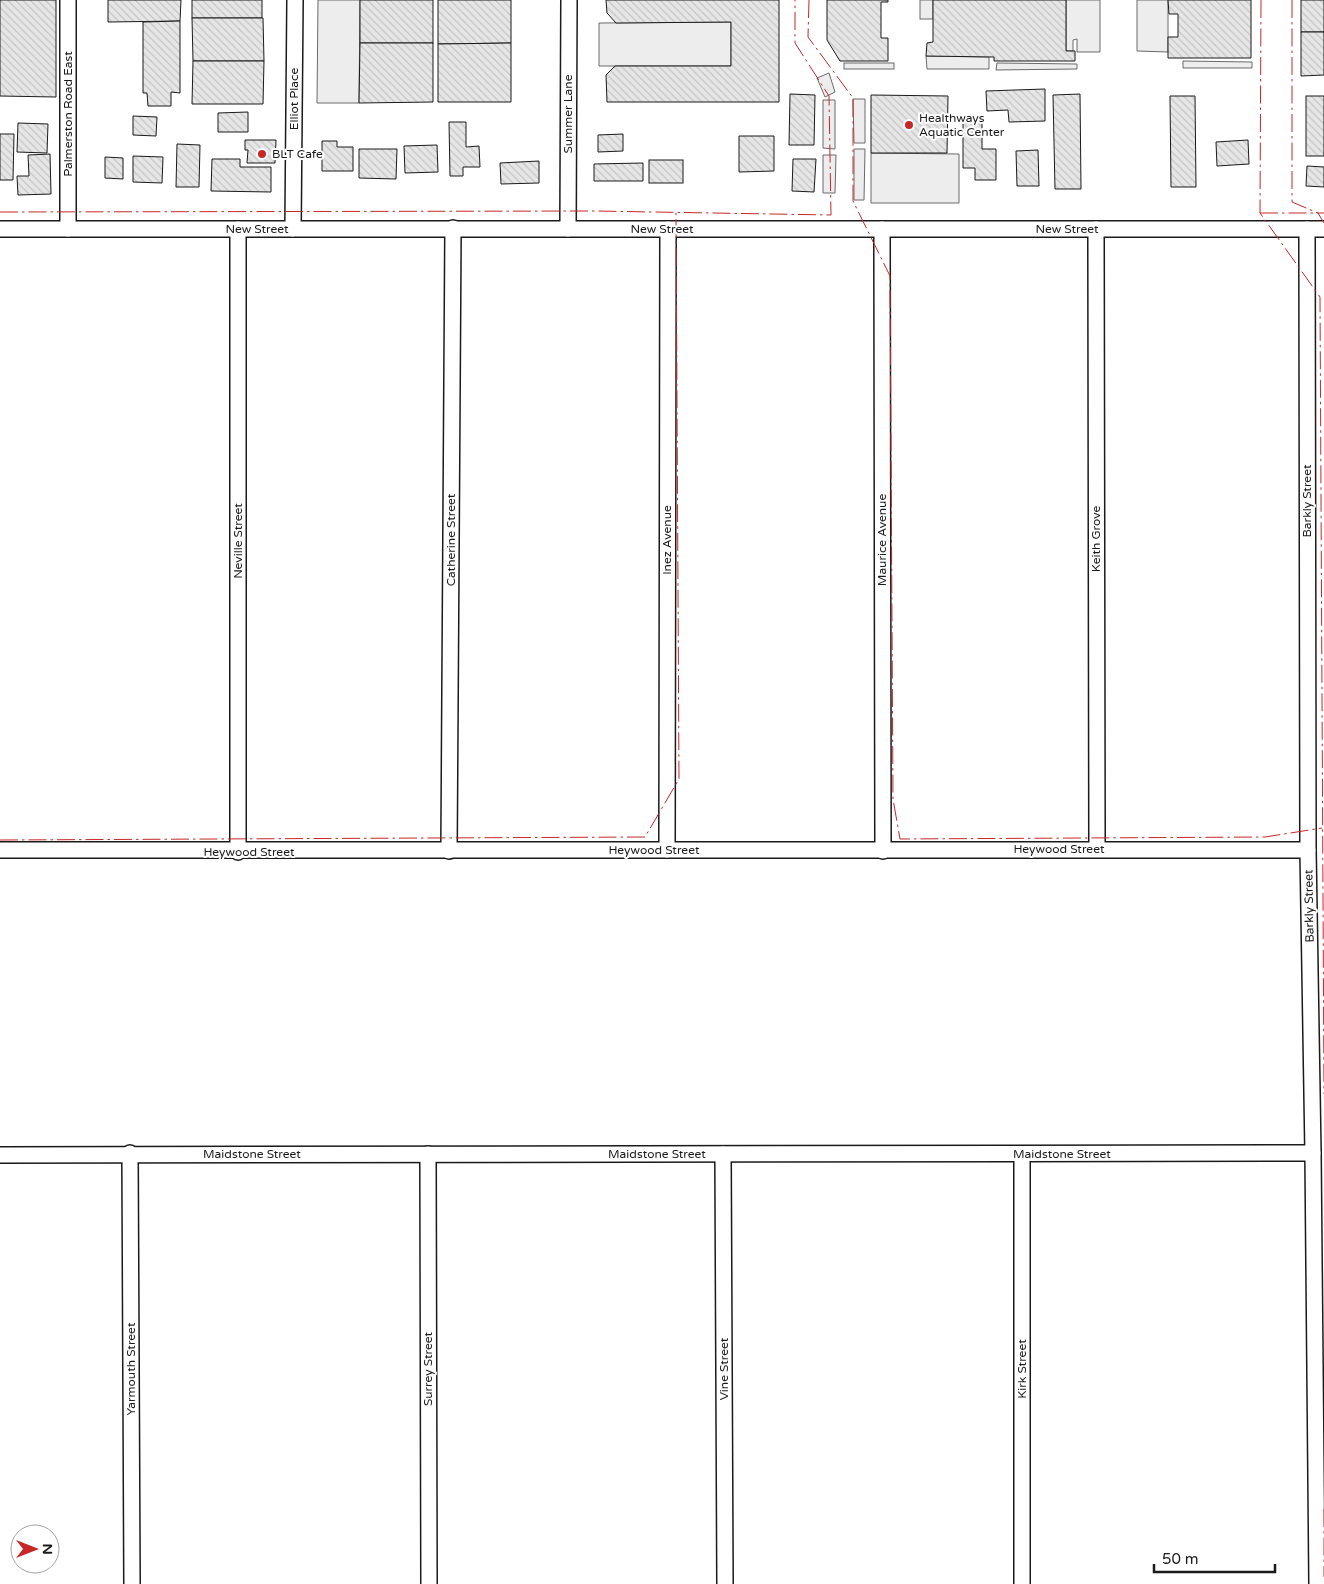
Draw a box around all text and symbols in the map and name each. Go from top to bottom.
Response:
street label: Palmerston Road East [61,51,75,177]
street label: Elliot Place [287,68,301,130]
street label: Summer Lane [561,74,575,153]
place label: Healthways Aquatic Center [919,111,1005,139]
marker: Healthways Aquatic Center [903,119,915,131]
place label: BLT Cafe [272,147,323,161]
marker: BLT Cafe [256,148,268,160]
street label: New Street [225,222,289,236]
street label: New Street [630,222,694,236]
street label: New Street [1035,222,1099,236]
street label: Barkly Street [1300,464,1314,538]
street label: Catherine Street [444,493,458,586]
street label: Maurice Avenue [875,494,889,586]
street label: Neville Street [231,503,245,579]
street label: Inez Avenue [660,505,674,575]
street label: Keith Grove [1089,505,1103,572]
street label: Heywood Street [1013,842,1105,856]
street label: Heywood Street [608,843,700,857]
street label: Heywood Street [203,845,295,859]
street label: Barkly Street [1301,869,1317,943]
street label: Maidstone Street [203,1147,301,1161]
street label: Maidstone Street [608,1147,706,1161]
street label: Maidstone Street [1013,1147,1111,1161]
street label: Yarmouth Street [124,1322,138,1415]
street label: Surrey Street [421,1331,435,1406]
street label: Vine Street [717,1337,731,1400]
street label: Kirk Street [1015,1339,1029,1399]
north arrow [10,1524,60,1574]
scale bar [1154,1542,1275,1574]
text: N [39,1543,56,1555]
text: 50 m [1162,1550,1199,1568]

